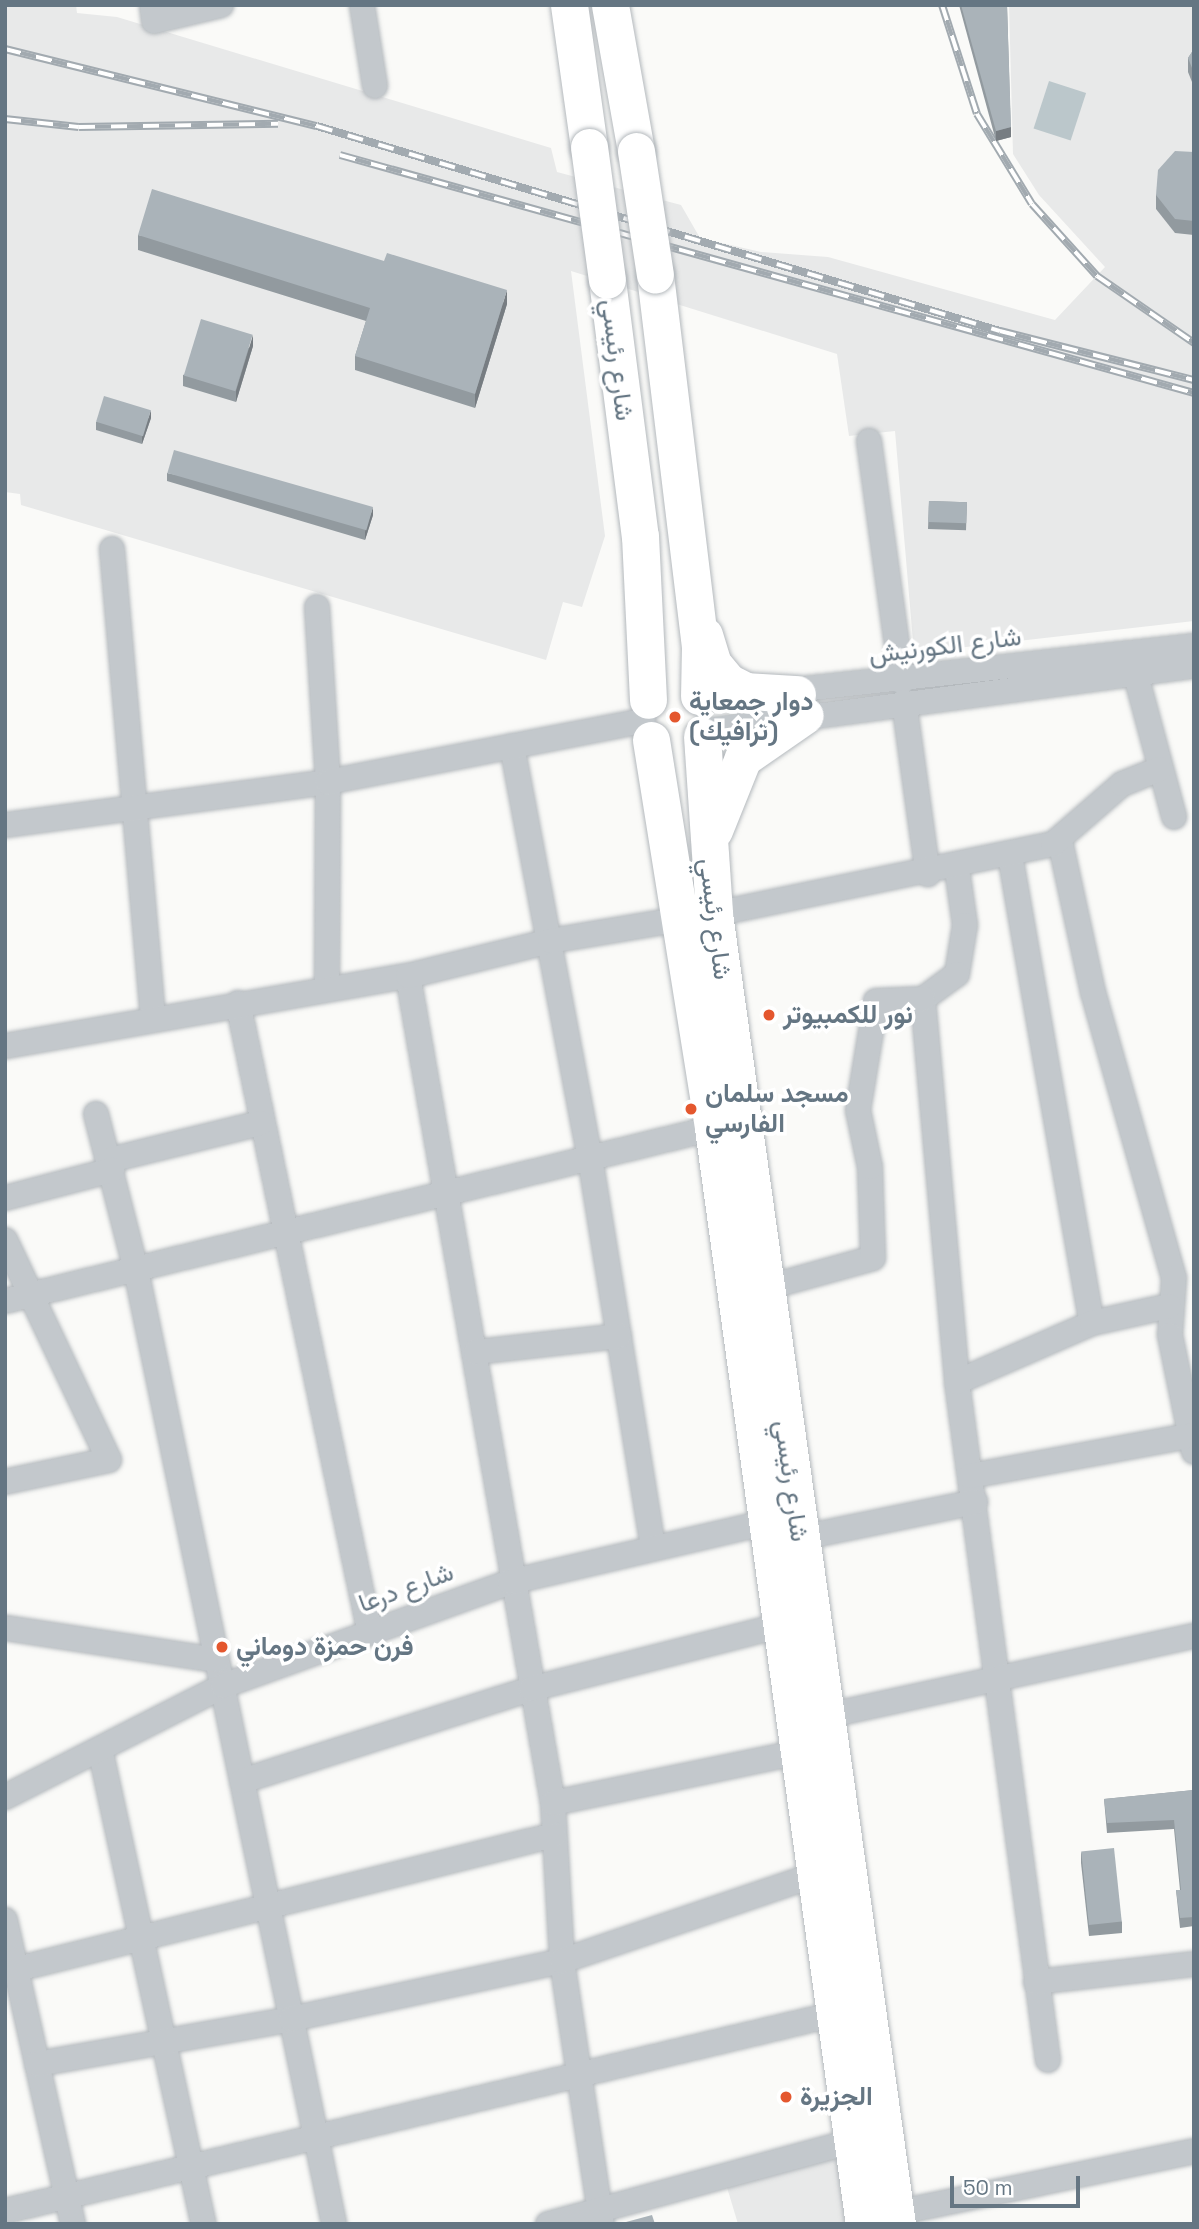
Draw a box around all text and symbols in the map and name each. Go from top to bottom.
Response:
street label: شارع رئيسي [594,297,640,423]
street label: شارع الكورنيش [867,621,1023,671]
place label: دوار جمعاية (ترافيك) [689,686,814,748]
marker: دوار جمعاية (ترافيك) [667,709,683,725]
street label: شارع رئيسي [692,856,738,982]
place label: نور للكمبيوتر [783,999,913,1031]
marker: نور للكمبيوتر [761,1007,777,1023]
place label: مسجد سلمان الفارسي [705,1078,849,1140]
marker: مسجد سلمان الفارسي [683,1101,699,1117]
street label: شارع رئيسي [767,1418,815,1544]
street label: شارع درعا [354,1556,458,1620]
place label: فرن حمزة دوماني [236,1631,414,1663]
marker: فرن حمزة دوماني [214,1639,230,1655]
place label: الجزيرة [800,2081,873,2113]
marker: الجزيرة [778,2089,794,2105]
scale bar [954,2162,1084,2206]
text: 50 m [963,2174,1013,2201]

